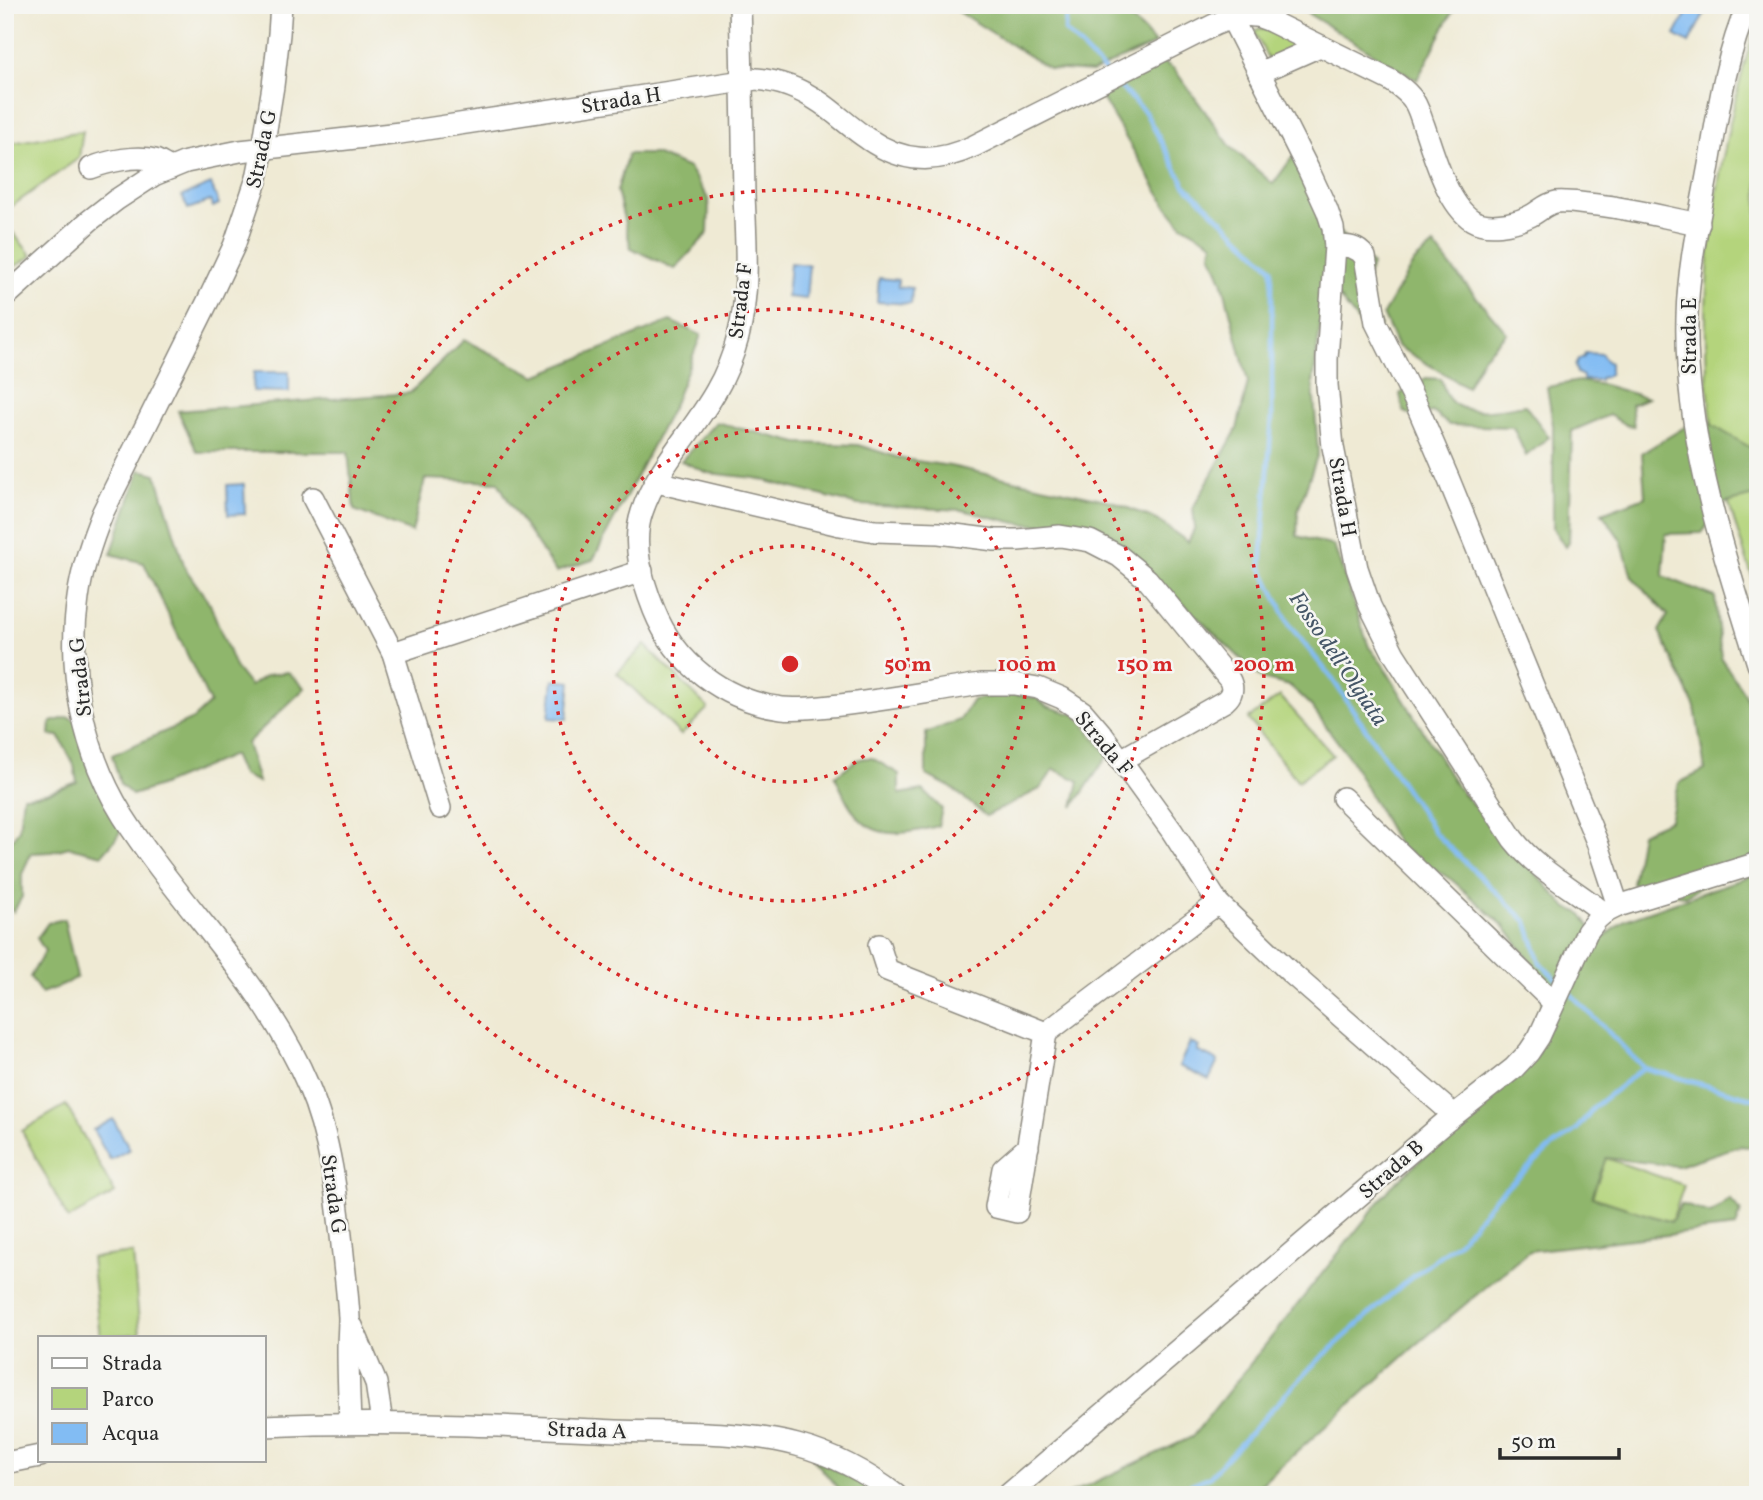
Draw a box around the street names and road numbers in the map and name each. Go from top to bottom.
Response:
street label: Strada H [579,81,663,122]
street label: Strada G [240,107,285,191]
street label: Strada F [722,261,761,341]
street label: Strada E [1676,297,1705,375]
street label: Strada H [1320,455,1363,539]
street label: Strada G [63,636,100,718]
street label: Strada F [1067,705,1139,783]
street label: Strada B [1353,1134,1431,1207]
street label: Strada G [313,1153,352,1236]
street label: Strada A [547,1416,627,1447]

